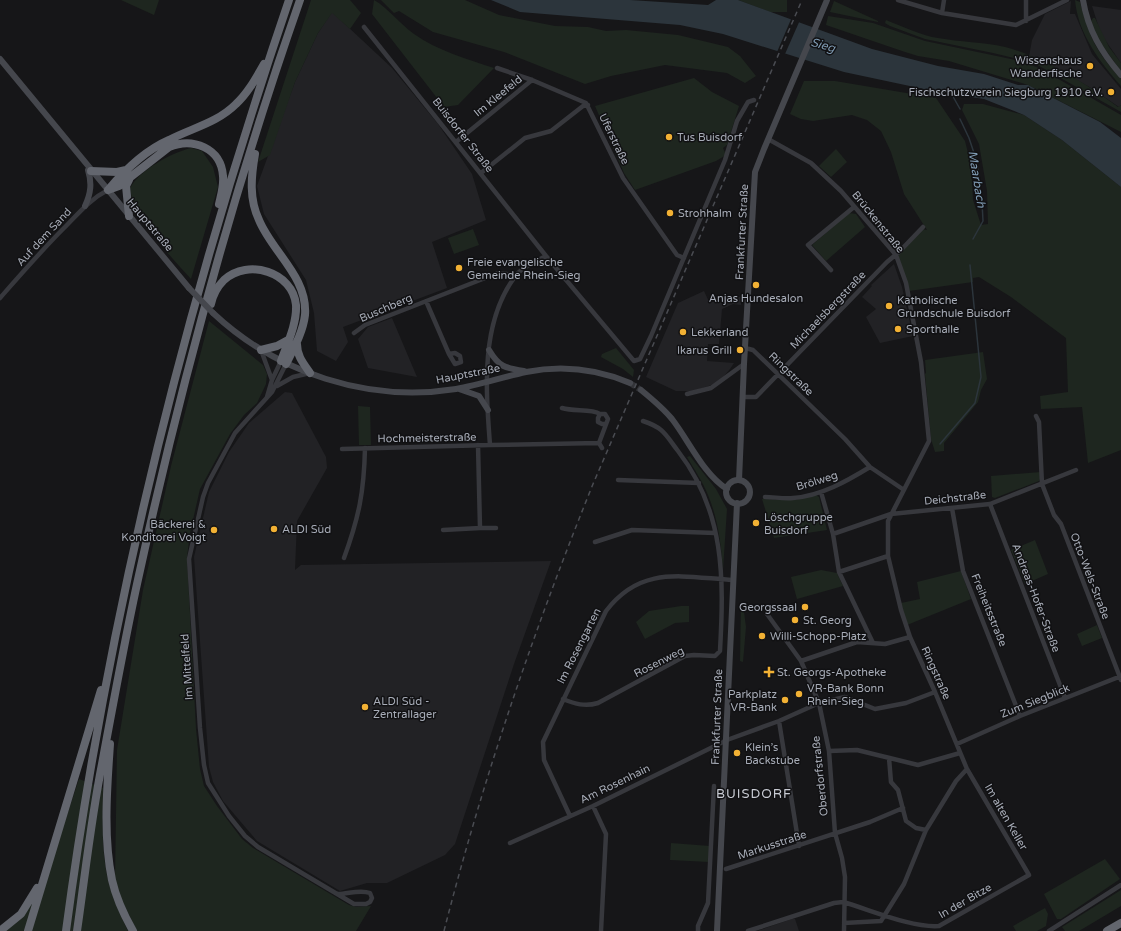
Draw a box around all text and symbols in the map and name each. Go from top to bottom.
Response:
water label: Sieg [809,35,838,56]
place label: Wissenshaus Wanderfische [1010,54,1082,80]
marker: Wissenshaus Wanderfische [1085,61,1095,71]
street label: Im Kleefeld [471,73,525,119]
place label: Fischschutzverein Siegburg 1910 e.V. [908,86,1103,99]
marker: Fischschutzverein Siegburg 1910 e.V. [1106,87,1116,97]
street label: Buisdorfer Straße [430,95,496,175]
street label: Uferstraße [596,111,632,167]
place label: Tus Buisdorf [677,131,743,144]
marker: Tus Buisdorf [664,132,674,142]
water label: Maarbach [966,149,989,209]
street label: Frankfurter Straße [733,184,751,280]
street label: Brückenstraße [849,188,907,256]
street label: Hauptstraße [124,196,176,254]
street label: Auf dem Sand [14,205,74,269]
place label: Strohhalm [678,207,732,220]
marker: Strohhalm [665,208,675,218]
place label: Freie evangelische Gemeinde Rhein-Sieg [467,256,580,282]
marker: Freie evangelische Gemeinde Rhein-Sieg [454,263,464,273]
street label: Michaelsbergstraße [787,268,869,352]
marker: Anjas Hundesalon [751,280,761,290]
street label: Buschberg [358,291,414,325]
place label: Anjas Hundesalon [709,292,803,305]
place label: Katholische Grundschule Buisdorf [897,294,1011,320]
marker: Katholische Grundschule Buisdorf [884,301,894,311]
place label: Sporthalle [906,323,959,336]
marker: Sporthalle [893,324,903,334]
place label: Lekkerland [691,326,749,339]
marker: Lekkerland [678,327,688,337]
place label: Ikarus Grill [677,344,732,357]
marker: Ikarus Grill [735,345,745,355]
street label: Ringstraße [766,350,816,398]
street label: Hauptstraße [435,361,501,387]
street label: Hochmeisterstraße [377,431,477,445]
street label: Brölweg [795,469,839,493]
street label: Deichstraße [923,488,987,508]
place label: Löschgruppe Buisdorf [764,511,833,537]
place label: Bäckerei & Konditorei Voigt [121,518,206,544]
marker: Löschgruppe Buisdorf [751,518,761,528]
place label: ALDI Süd [282,523,331,536]
marker: ALDI Süd [269,524,279,534]
marker: Bäckerei & Konditorei Voigt [209,525,219,535]
street label: Otto-Wels-Straße [1068,531,1112,621]
street label: Andreas-Hofer-Straße [1009,542,1063,654]
street label: Freiheitsstraße [968,572,1010,648]
place label: Georgssaal [739,601,797,614]
marker: Georgssaal [800,602,810,612]
street label: Im Rosengarten [554,606,604,686]
place label: St. Georg [803,614,852,627]
marker: St. Georg [790,615,800,625]
place label: Willi-Schopp-Platz [770,630,867,643]
marker: Willi-Schopp-Platz [757,631,767,641]
street label: Im Mittelfeld [178,633,196,701]
street label: Rosenweg [632,644,686,680]
street label: Ringstraße [918,644,954,702]
place label: St. Georgs-Apotheke [777,666,886,679]
marker: St. Georgs-Apotheke [764,667,774,677]
street label: Frankfurter Straße [709,669,725,765]
street label: Zum Siegblick [998,681,1072,721]
place label: VR-Bank Bonn Rhein-Sieg [807,682,884,708]
place label: Parkplatz VR-Bank [728,688,778,714]
marker: VR-Bank Bonn Rhein-Sieg [794,689,804,699]
place label: ALDI Süd - Zentrallager [373,695,437,721]
marker: Parkplatz VR-Bank [780,695,790,705]
marker: ALDI Süd - Zentrallager [360,702,370,712]
street label: Oberdorfstraße [809,735,831,817]
place label: Klein’s Backstube [745,741,800,767]
marker: Klein’s Backstube [732,748,742,758]
street label: Am Rosenhain [578,761,652,807]
street label: Im alten Keller [982,782,1031,853]
district label: BUISDORF [716,786,792,802]
street label: Markusstraße [736,828,808,862]
street label: In der Bitze [936,881,994,921]

